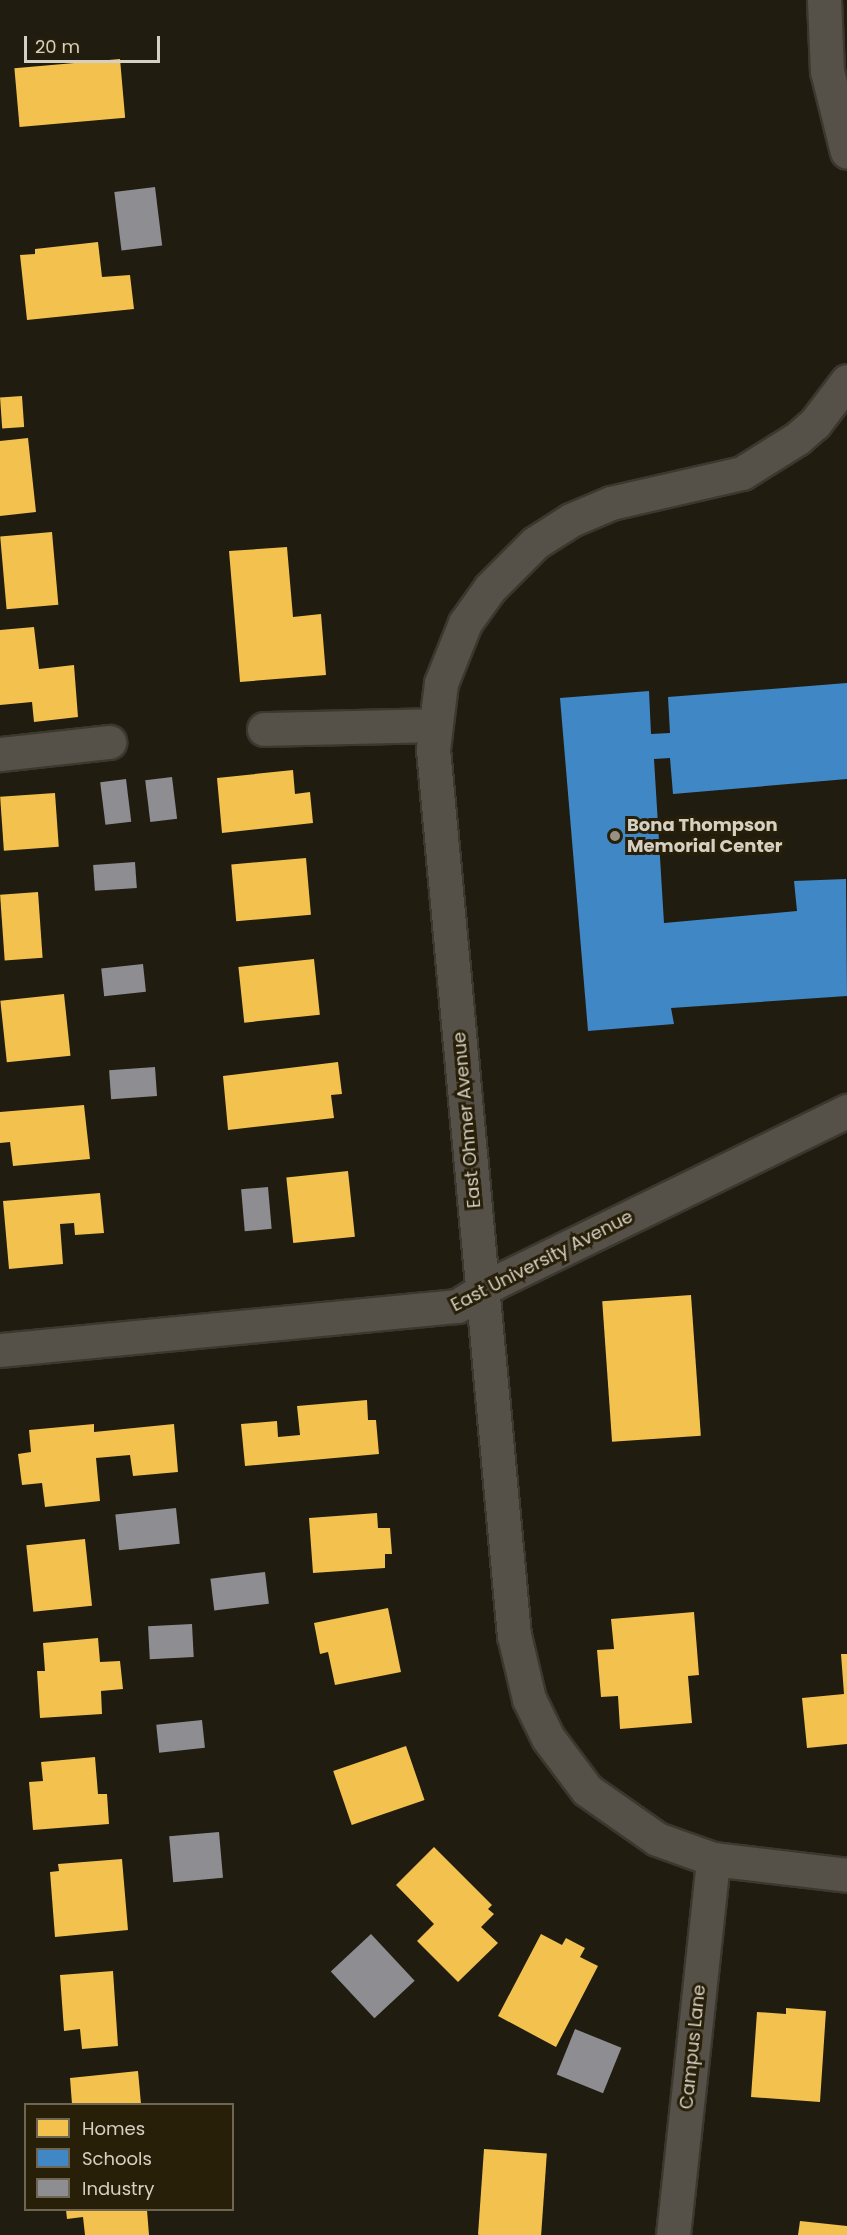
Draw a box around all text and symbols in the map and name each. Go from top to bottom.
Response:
scale bar [27,24,164,62]
text: 20 m [35,34,80,59]
place label: Bona Thompson Memorial Center [627,815,783,858]
marker: Bona Thompson Memorial Center [608,829,622,843]
street label: East Ohmer Avenue [449,1031,485,1209]
street label: East University Avenue [447,1206,637,1316]
street label: Campus Lane [676,1984,710,2110]
legend [24,2103,234,2211]
text: Homes [82,2116,145,2141]
text: Schools [82,2146,152,2171]
text: Industry [82,2176,154,2201]

